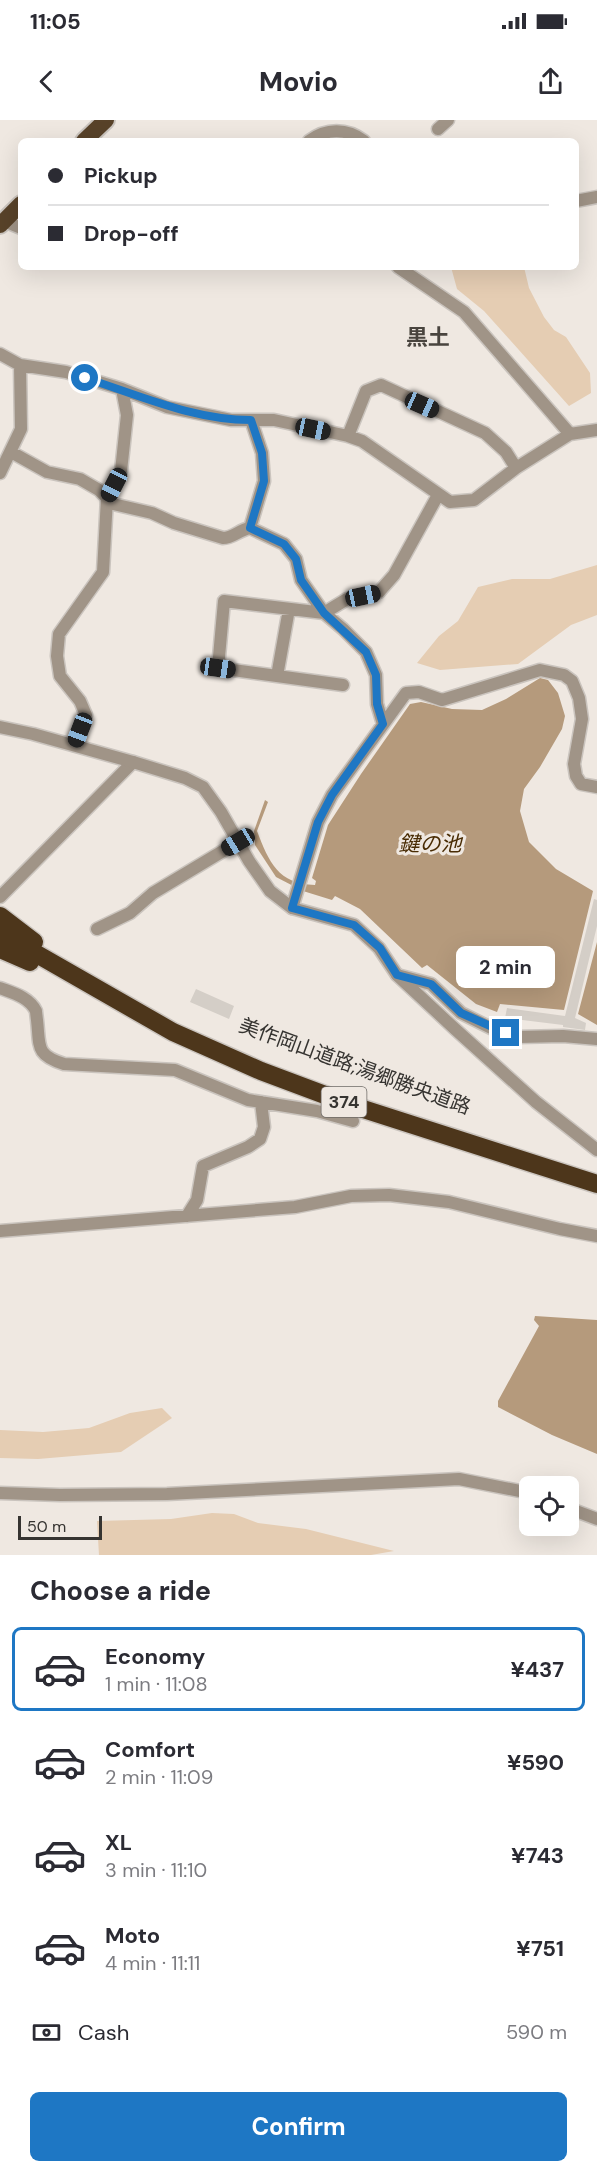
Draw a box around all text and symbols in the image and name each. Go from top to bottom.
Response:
text: 11:05 [30,7,81,36]
text: Movio [259,64,338,99]
icon: back [30,65,63,98]
icon: share [534,65,567,98]
text: Pickup [84,161,158,190]
text: Drop-off [84,219,179,248]
district label: 黒土 [406,323,450,352]
route start [71,364,98,391]
car [402,389,442,421]
car [294,416,332,442]
car [98,465,130,505]
car [344,583,382,609]
car [199,657,237,679]
car [65,710,95,750]
car [218,825,258,859]
water label: 鍵の池 [399,830,463,858]
callout: 2 min [456,946,556,988]
text: 2 min [479,954,532,980]
street label: 美作岡山道路;湯郷勝央道路 [236,1012,474,1120]
route end [492,1019,519,1046]
road number: 374 [322,1087,366,1117]
map controls [519,1476,579,1536]
button: locate [519,1476,579,1536]
scale bar [18,1513,102,1540]
text: 50 m [27,1516,66,1537]
text: Choose a ride [30,1573,211,1608]
icon: car [33,1642,87,1696]
text: Economy [105,1642,205,1671]
text: ¥437 [510,1655,564,1684]
text: 1 min · 11:08 [105,1671,208,1697]
icon: car [33,1735,87,1789]
text: Comfort [105,1735,195,1764]
text: ¥590 [507,1748,564,1777]
text: 2 min · 11:09 [105,1764,213,1790]
icon: car [33,1828,87,1882]
text: XL [105,1828,132,1857]
text: ¥743 [511,1841,564,1870]
text: 3 min · 11:10 [105,1857,207,1883]
icon: car [33,1921,87,1975]
text: Moto [105,1921,160,1950]
text: ¥751 [516,1934,564,1963]
text: 4 min · 11:11 [105,1950,200,1976]
icon: cash [30,2016,63,2049]
text: Cash [78,2018,129,2047]
text: 590 m [506,2019,567,2045]
button: Confirm [30,2092,567,2161]

